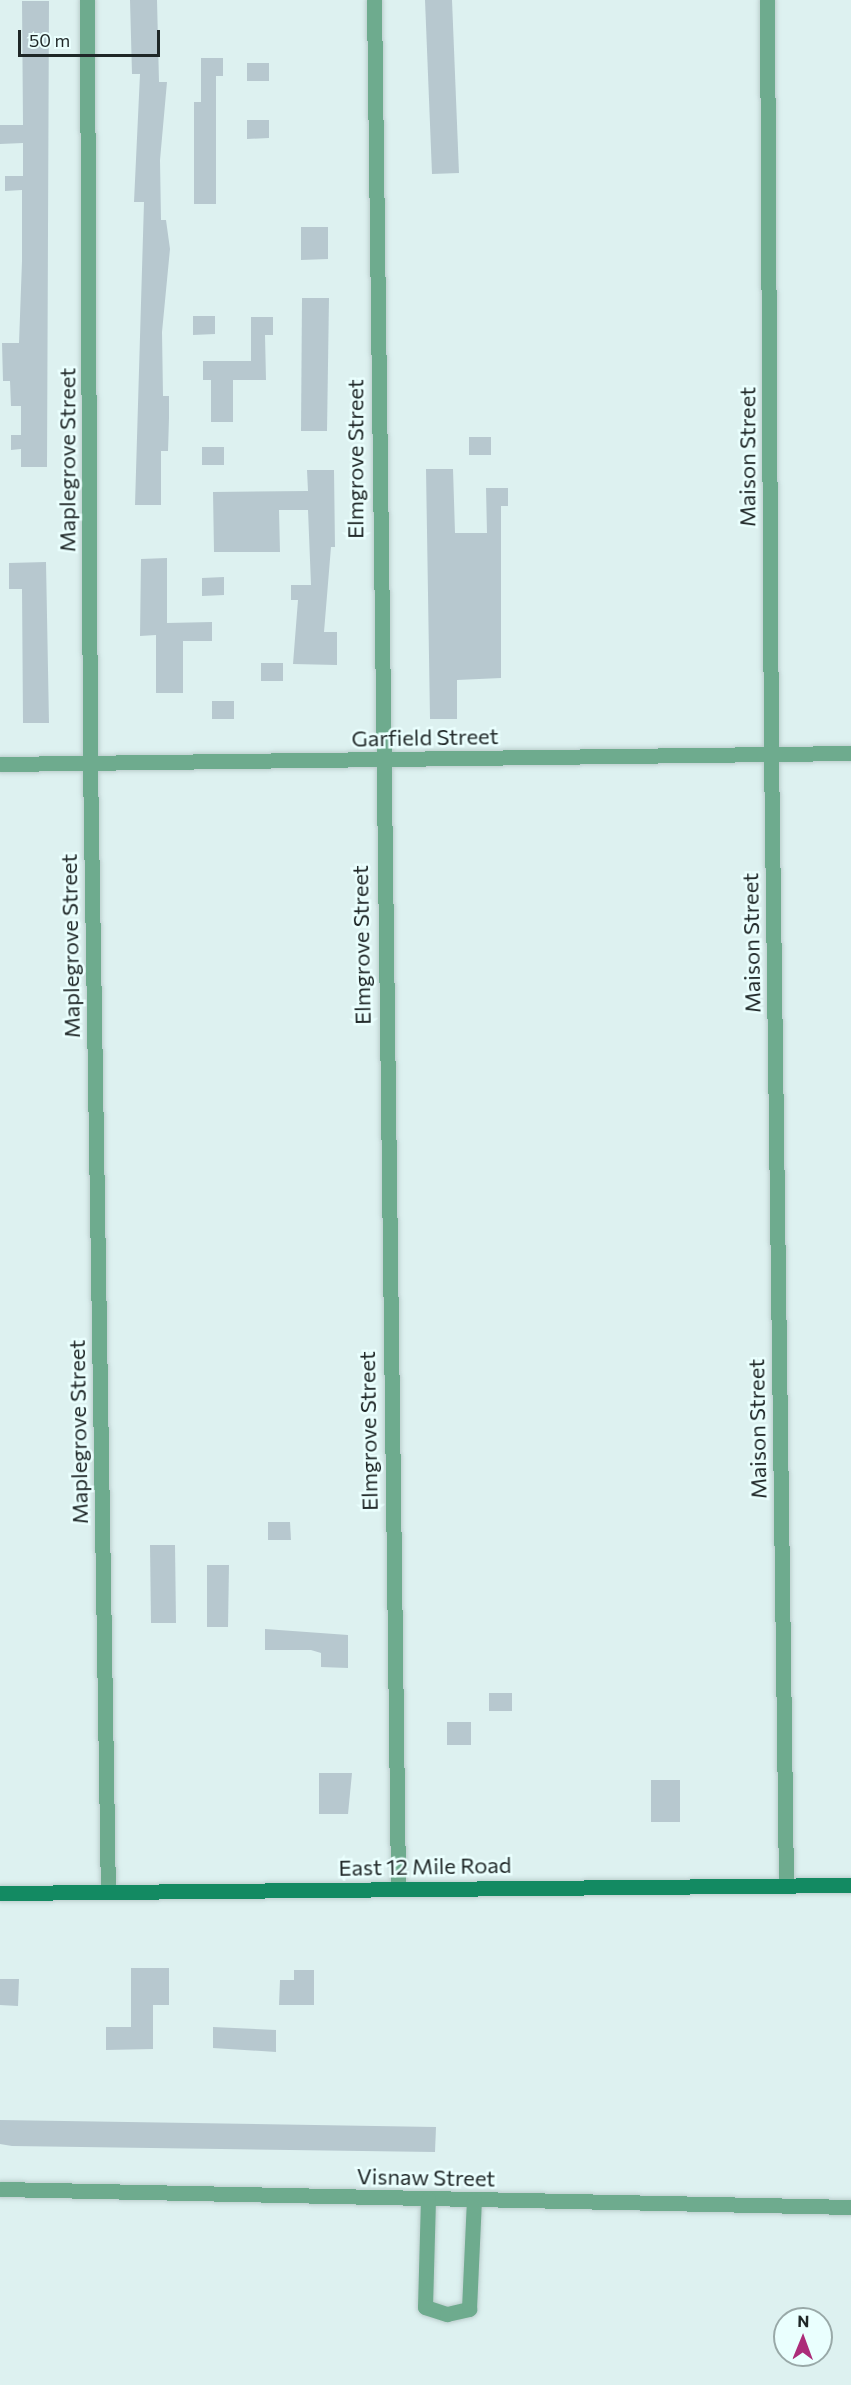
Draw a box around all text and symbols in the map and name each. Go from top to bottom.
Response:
scale bar [21,18,164,56]
text: 50 m [29,29,70,51]
street label: Maplegrove Street [54,368,80,552]
street label: Elmgrove Street [342,379,368,539]
street label: Maison Street [734,387,760,527]
street label: Garfield Street [351,723,499,751]
street label: Maplegrove Street [55,854,85,1038]
street label: Elmgrove Street [346,865,376,1025]
street label: Maison Street [737,873,765,1013]
street label: Maplegrove Street [63,1340,93,1524]
street label: Elmgrove Street [353,1351,383,1511]
street label: Maison Street [743,1359,771,1499]
street label: East 12 Mile Road [338,1851,512,1881]
street label: Visnaw Street [356,2163,496,2191]
north arrow [773,2307,833,2367]
text: N [797,2311,809,2330]

